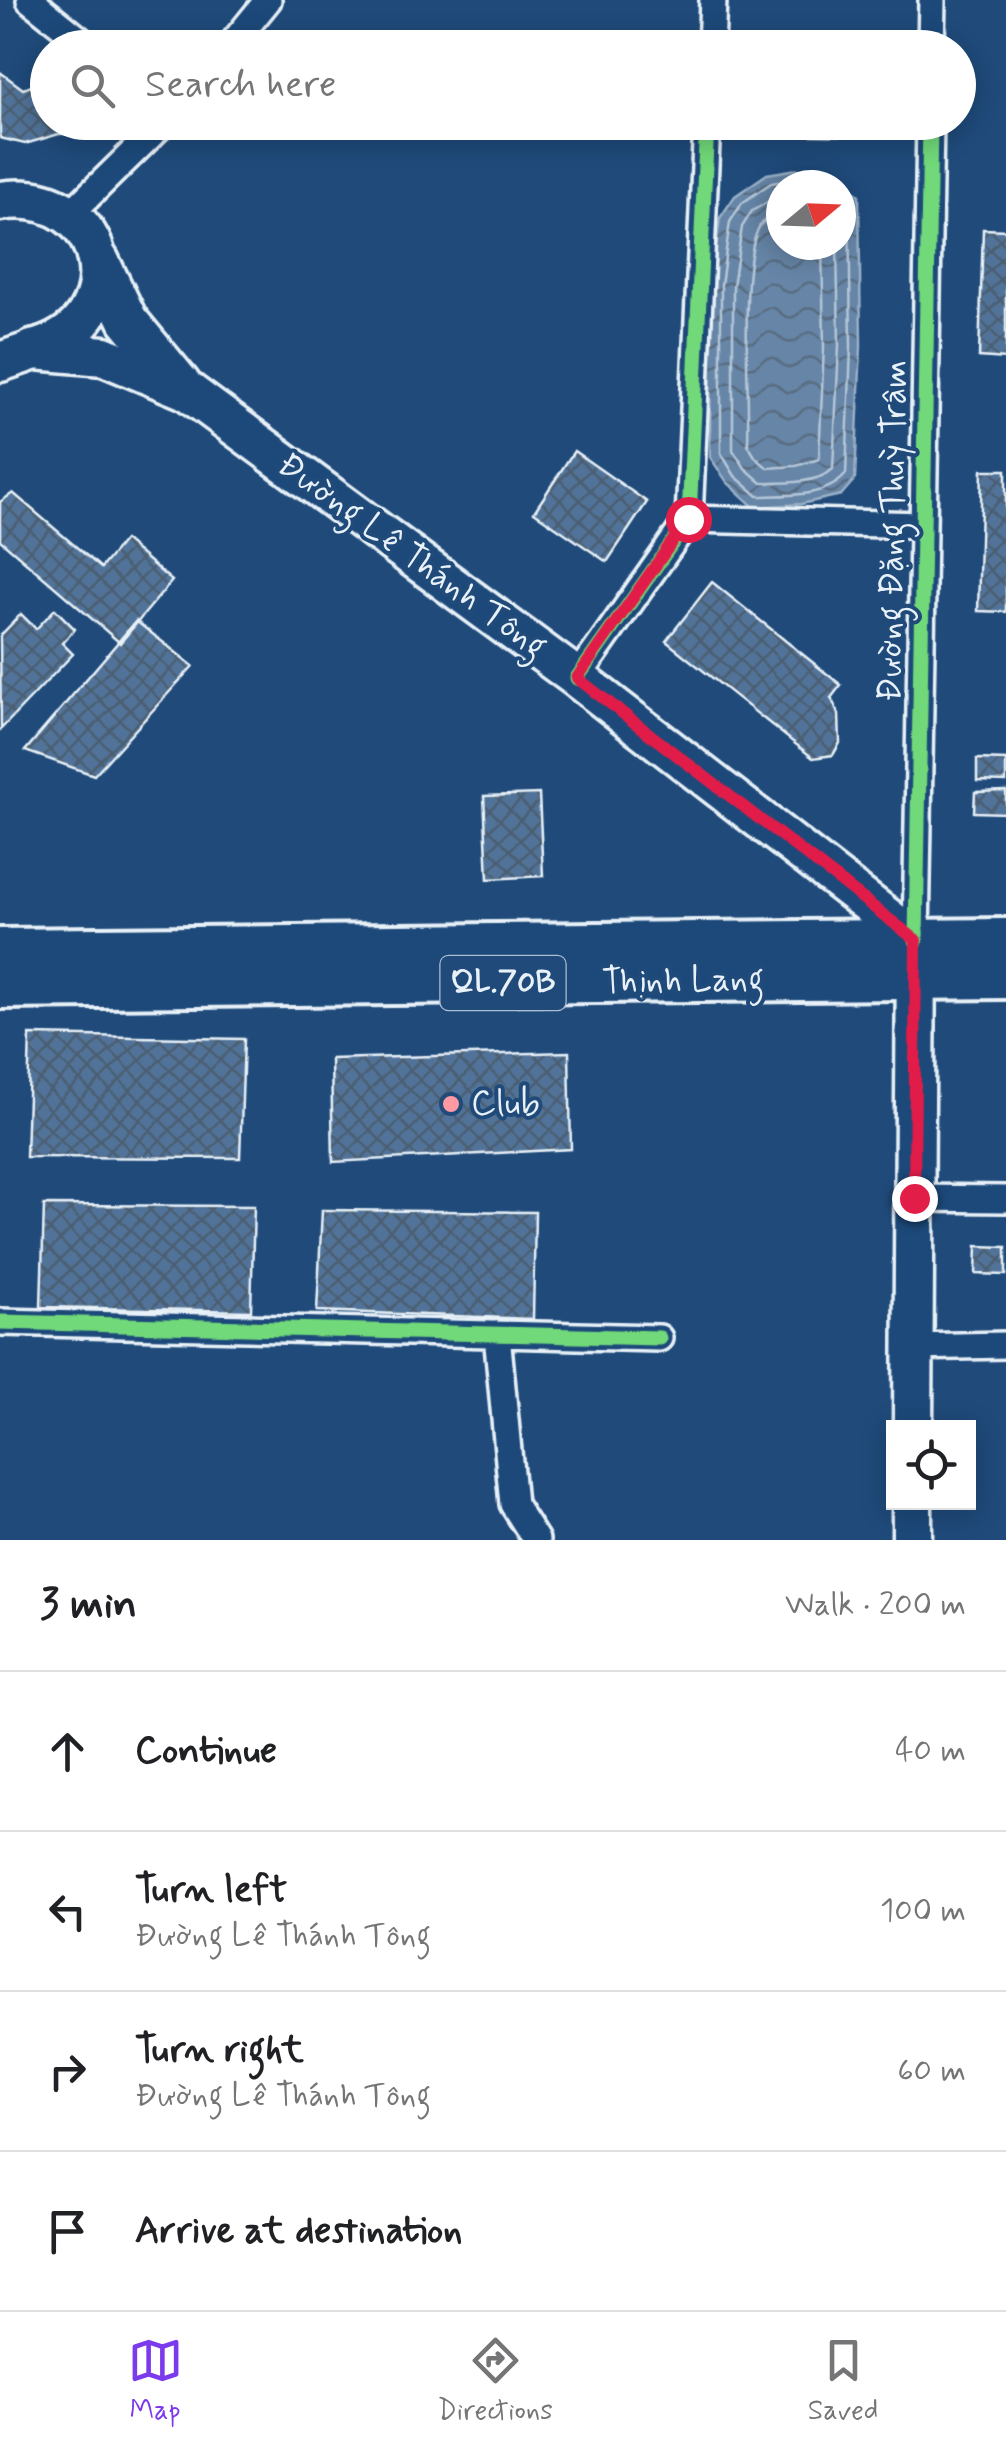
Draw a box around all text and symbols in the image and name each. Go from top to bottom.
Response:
search box [30,30,976,140]
icon: search [65,58,120,113]
text: Search here [145,61,336,110]
north arrow [766,170,856,260]
street label: Đường Đặng Thuỳ Trâm [867,360,923,702]
street label: Đường Lê Thánh Tông [265,442,556,673]
route start [666,497,712,543]
road number: QL.70B [440,956,566,1010]
street label: Thịnh Lang [601,957,765,1009]
place label: Club [471,1081,540,1127]
marker: Club [440,1093,462,1115]
route end [892,1176,938,1222]
map controls [886,1420,976,1510]
button: locate [886,1420,976,1510]
text: 3 min [40,1578,137,1633]
text: Walk · 200 m [785,1584,966,1626]
icon: ahead [40,1724,95,1779]
text: Continue [135,1727,277,1776]
text: 40 m [895,1730,966,1772]
text: Turn left [135,1866,287,1915]
icon: left [40,1884,95,1939]
text: 100 m [880,1890,966,1932]
text: Đường Lê Thánh Tông [135,1915,431,1957]
text: Turn right [135,2026,304,2075]
icon: right [40,2044,95,2099]
text: 60 m [897,2050,966,2092]
text: Đường Lê Thánh Tông [135,2075,431,2117]
icon: arrive [40,2204,95,2259]
text: Arrive at destination [135,2207,462,2256]
tab: Map [128,2333,183,2430]
tab: Directions [438,2333,553,2430]
tab: Saved [808,2333,878,2430]

